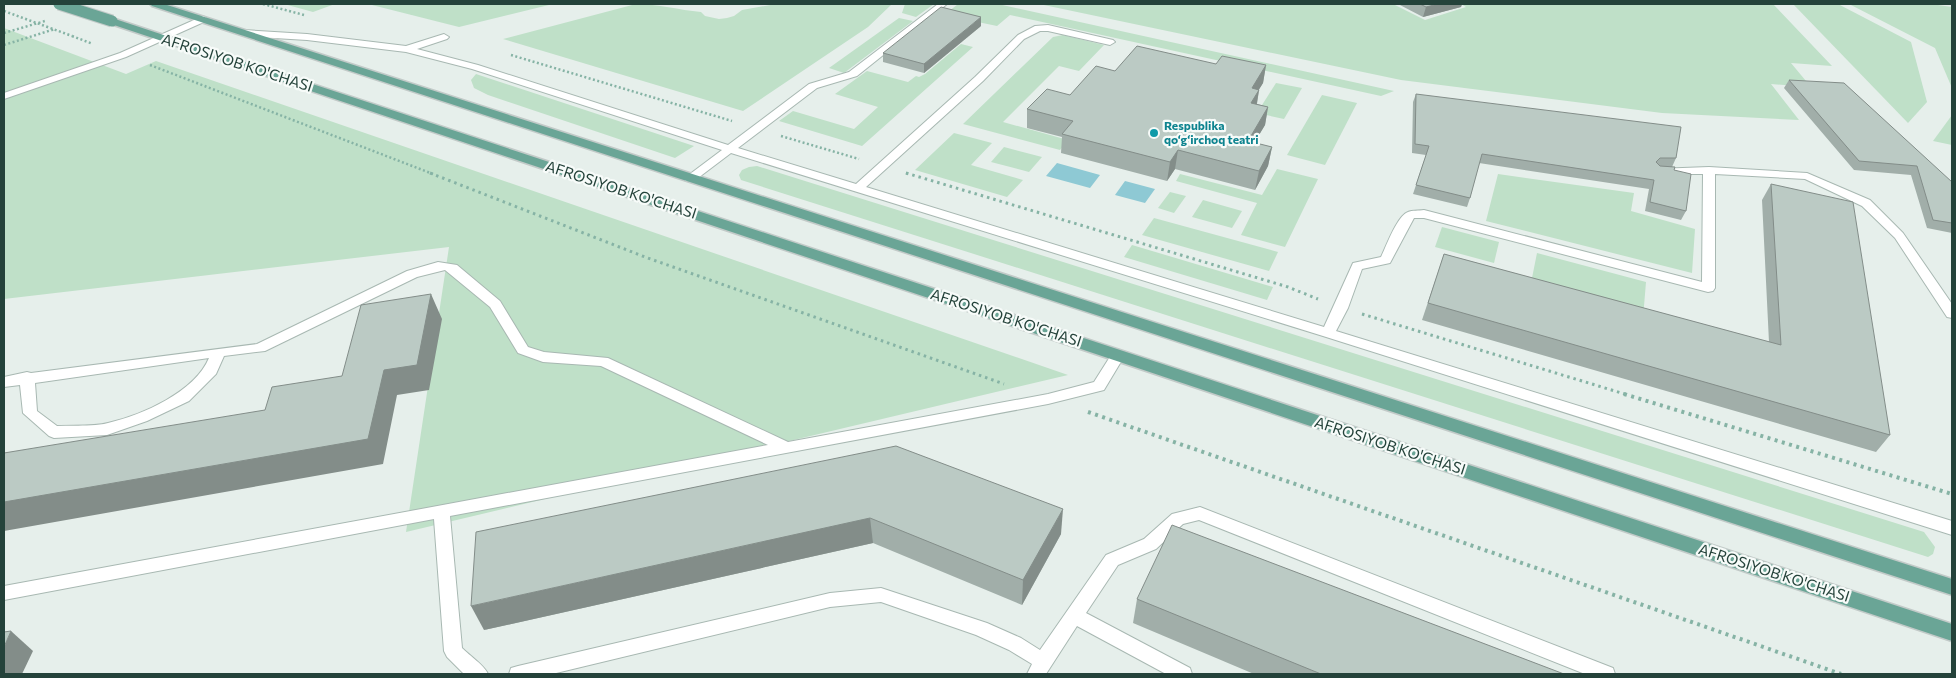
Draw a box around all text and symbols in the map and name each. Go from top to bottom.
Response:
street label: AFROSIYOB KO'CHASI [160,29,315,95]
place label: Respublika qo‘g‘irchoq teatri [1164,118,1259,146]
marker: Respublika qo‘g‘irchoq teatri [1148,127,1160,139]
street label: AFROSIYOB KO'CHASI [544,156,699,222]
street label: AFROSIYOB KO'CHASI [929,284,1084,350]
street label: AFROSIYOB KO'CHASI [1313,412,1468,478]
street label: AFROSIYOB KO'CHASI [1697,539,1852,605]

